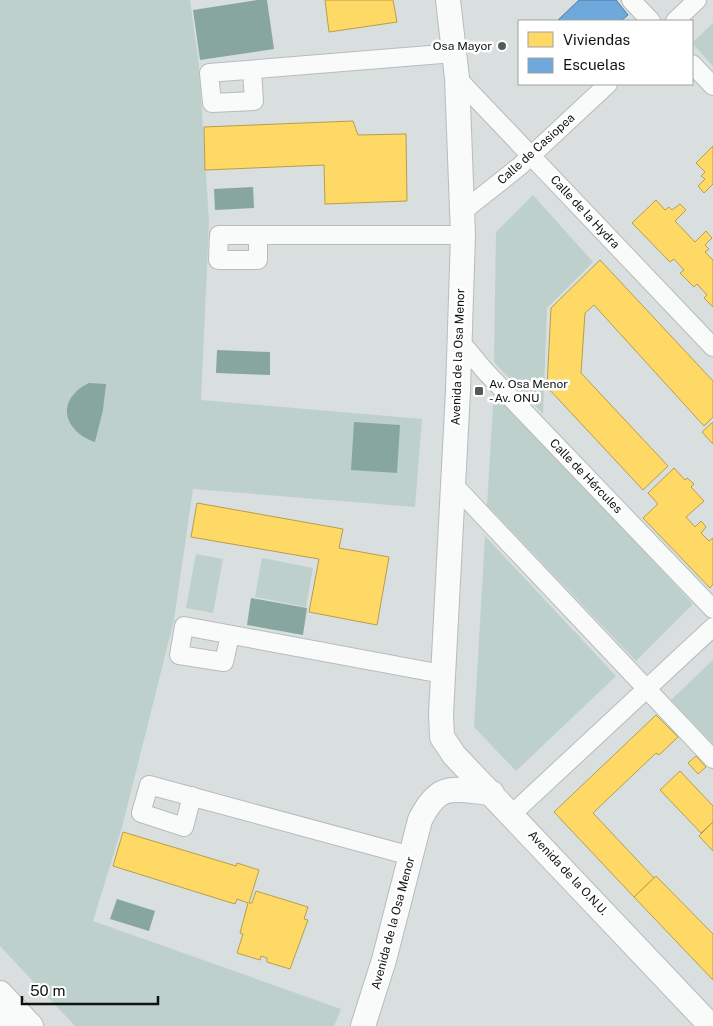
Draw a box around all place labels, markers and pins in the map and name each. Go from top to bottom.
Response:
place label: Osa Mayor [433,39,492,53]
marker: Osa Mayor [496,40,508,52]
place label: Av. Osa Menor - Av. ONU [489,377,568,405]
marker: Av. Osa Menor - Av. ONU [473,385,485,397]

